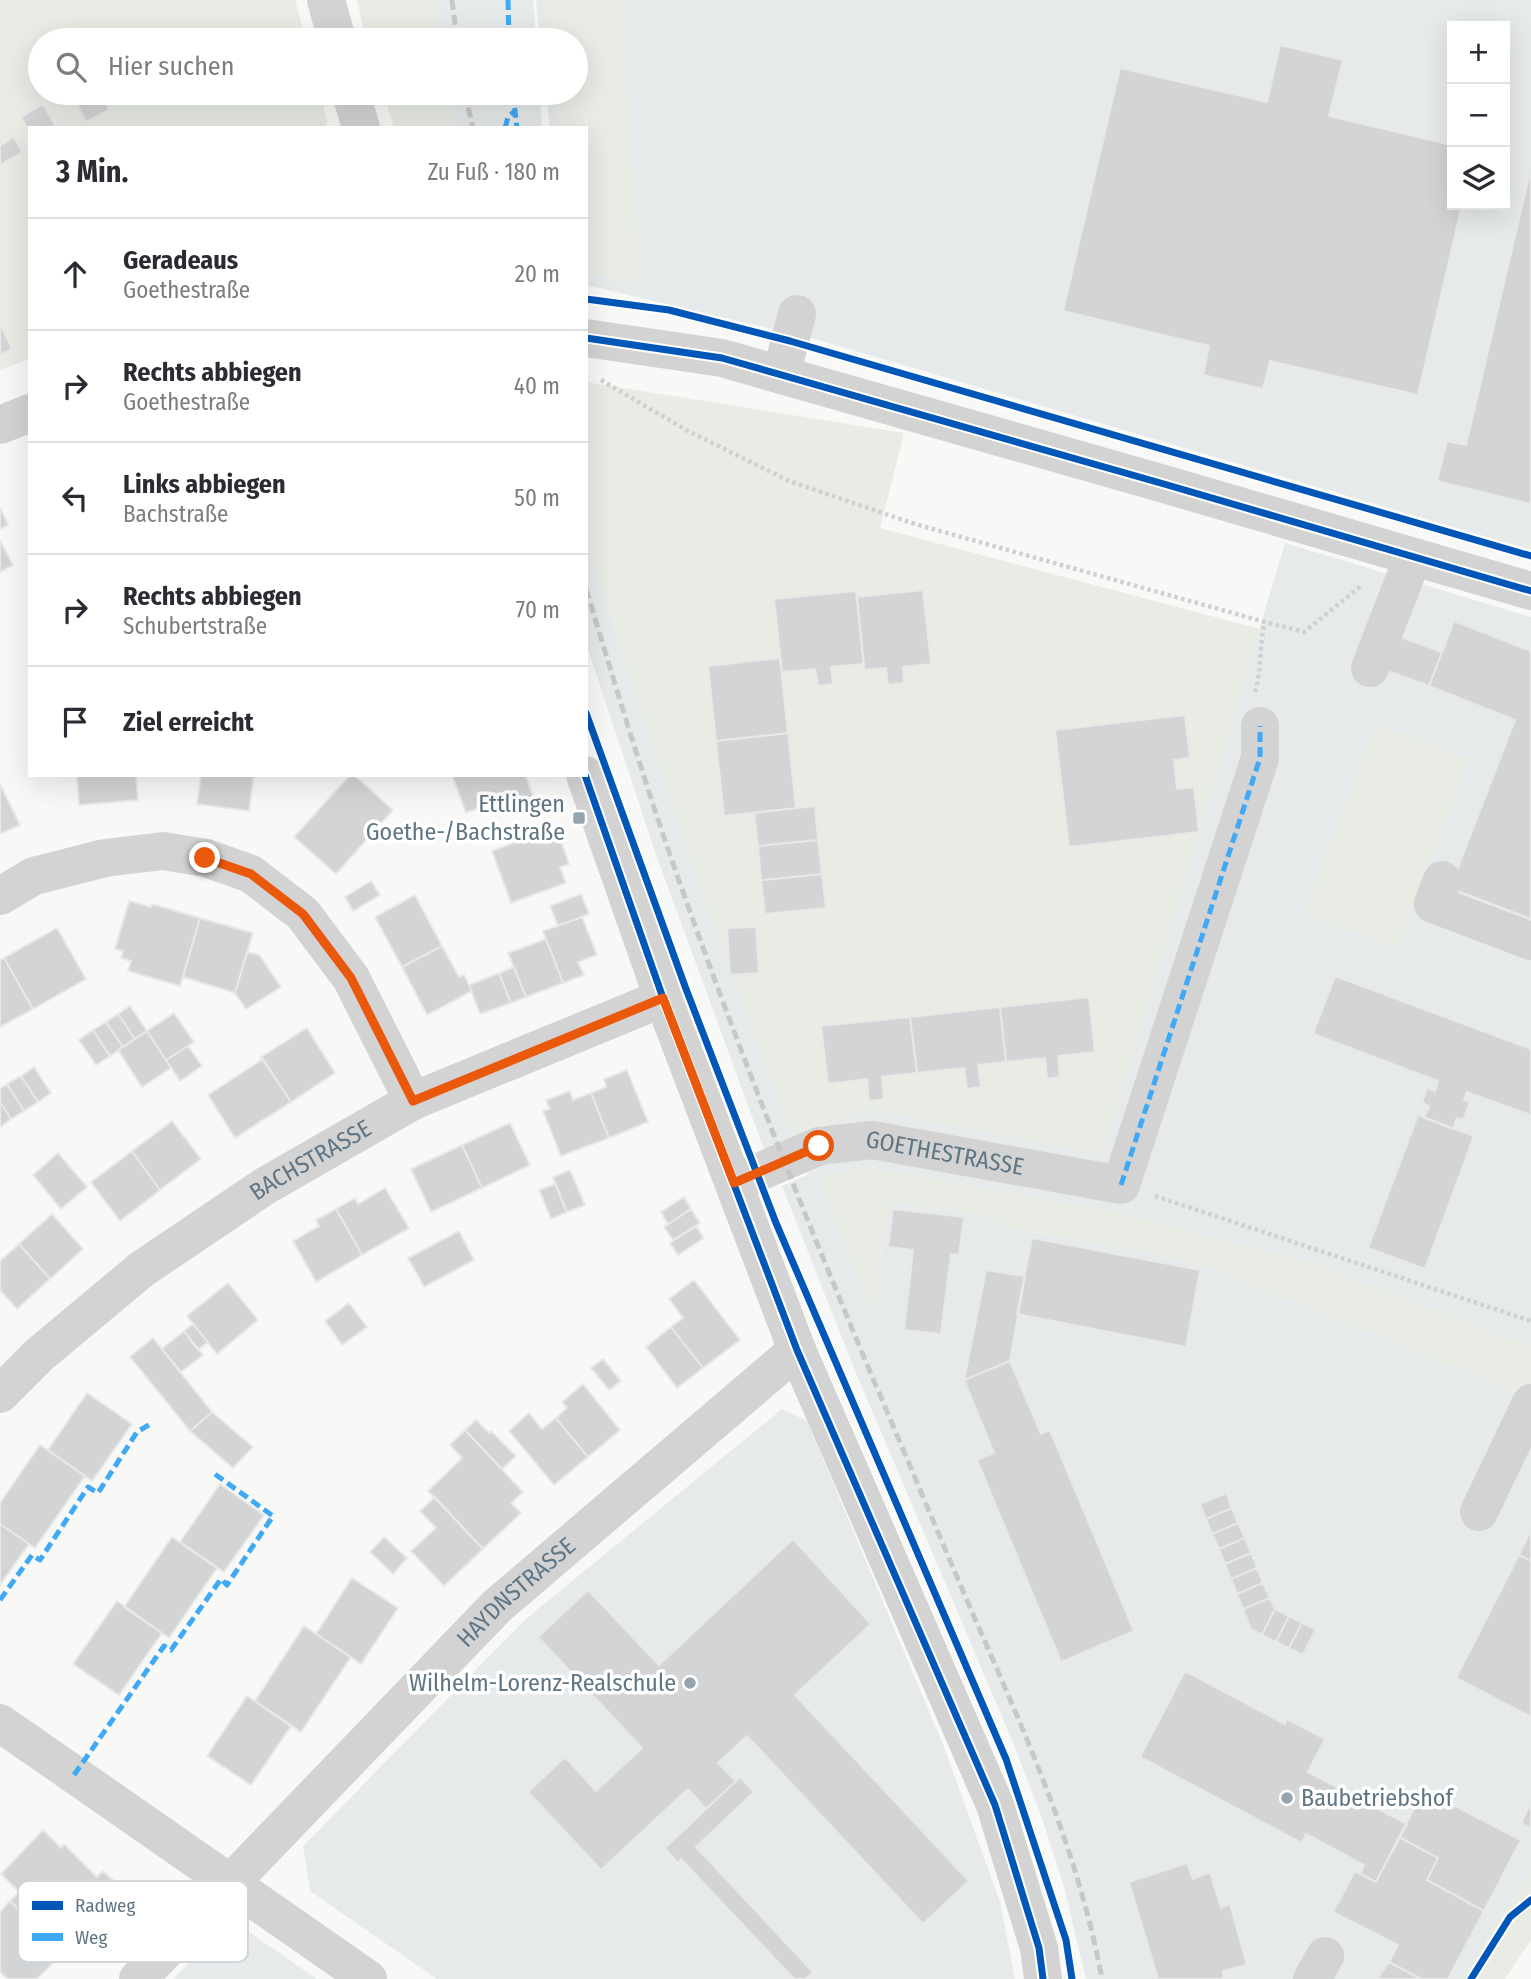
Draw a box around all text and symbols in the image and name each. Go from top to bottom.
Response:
map controls [1447,21,1510,210]
button: + [1447,21,1510,84]
search box [28,28,588,105]
icon: search [52,48,90,86]
text: Hier suchen [108,51,234,82]
button: − [1447,84,1510,147]
button: layers [1447,147,1510,210]
text: 3 Min. [56,154,128,190]
text: Zu Fuß · 180 m [427,158,560,186]
text: Geradeaus [123,245,238,276]
icon: ahead [56,255,94,293]
text: 20 m [515,260,560,288]
text: Goethestraße [123,276,250,304]
text: Rechts abbiegen [123,357,302,388]
icon: right [56,367,94,405]
text: 40 m [514,372,560,400]
text: Goethestraße [123,388,250,416]
text: Links abbiegen [123,469,286,500]
icon: left [56,479,94,517]
text: 50 m [514,484,560,512]
text: Bachstraße [123,500,228,528]
text: Rechts abbiegen [123,581,302,612]
icon: right [56,591,94,629]
text: 70 m [516,596,560,624]
text: Schubertstraße [123,612,267,640]
icon: arrive [56,703,94,741]
text: Ziel erreicht [123,707,254,738]
place label: Ettlingen Goethe-/Bachstraße [366,790,565,846]
marker: Ettlingen Goethe-/Bachstraße [571,810,587,826]
route end [189,842,220,873]
street label: BACHSTRASSE [244,1114,376,1206]
street label: GOETHESTRASSE [864,1125,1026,1181]
route start [803,1130,834,1161]
street label: HAYDNSTRASSE [451,1532,581,1653]
place label: Wilhelm-Lorenz-Realschule [409,1669,676,1697]
marker: Wilhelm-Lorenz-Realschule [682,1675,698,1691]
place label: Baubetriebshof [1301,1784,1454,1812]
marker: Baubetriebshof [1279,1790,1295,1806]
legend [18,1881,248,1962]
text: Radweg [75,1894,135,1917]
text: Weg [75,1926,107,1949]

